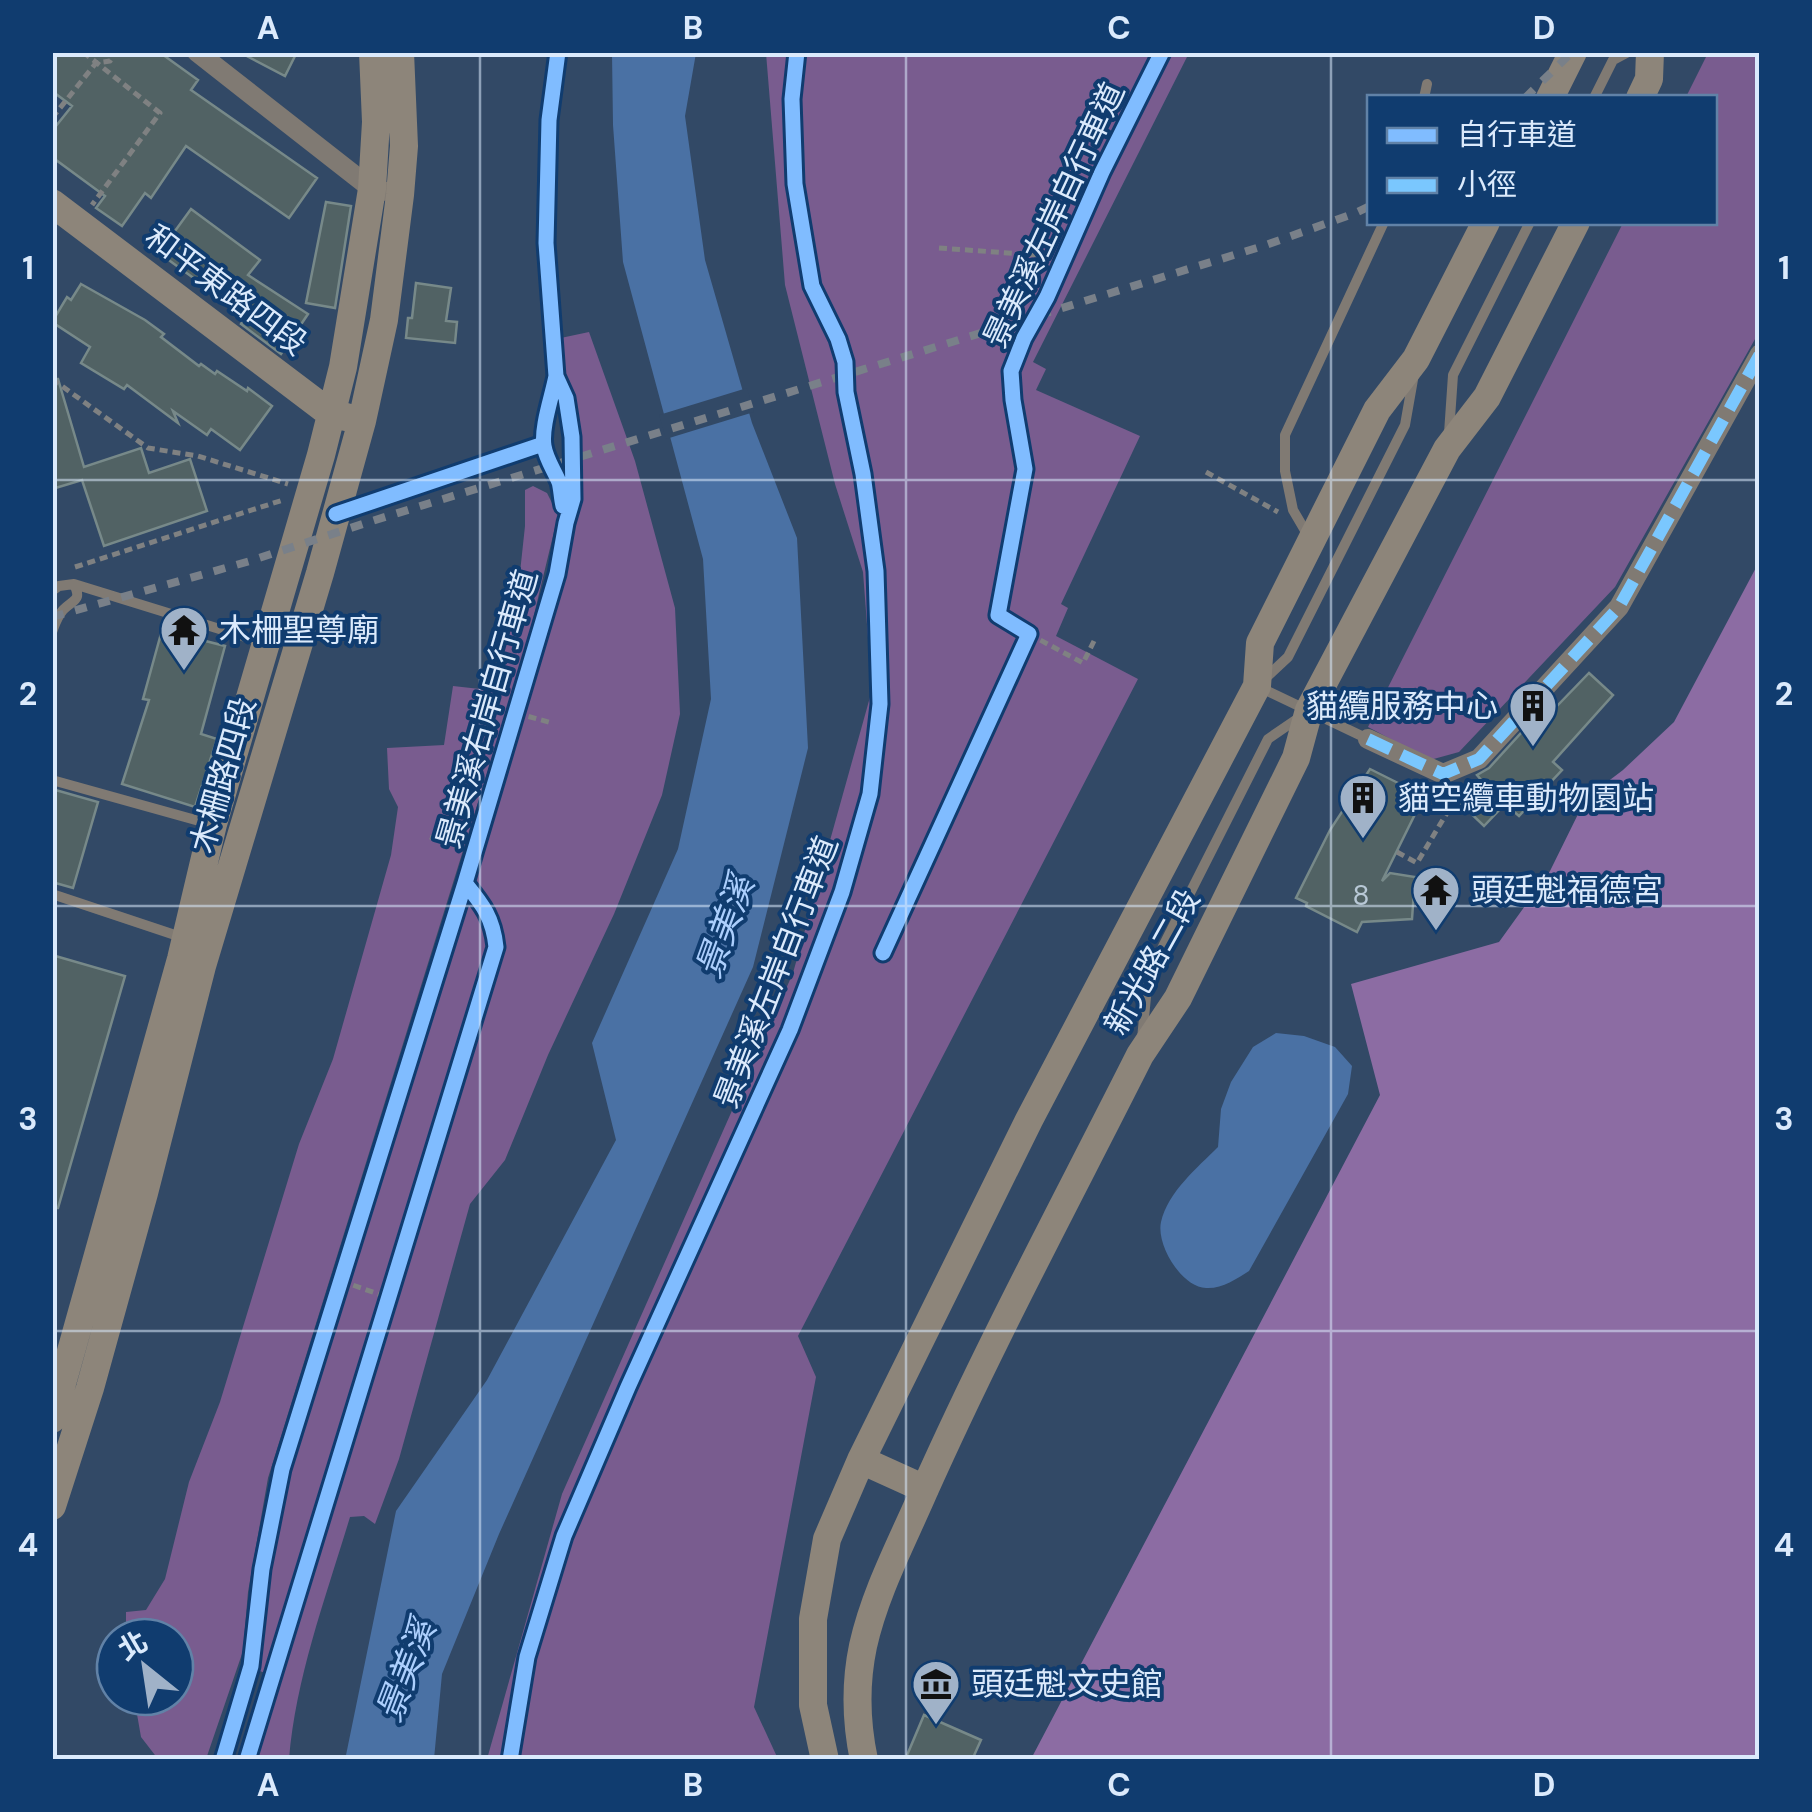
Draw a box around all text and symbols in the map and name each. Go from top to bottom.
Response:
text: A [257,7,279,49]
text: B [683,7,703,49]
text: C [1107,7,1131,49]
text: D [1533,7,1555,49]
street label: 景美溪左岸自行車道 [974,76,1134,354]
legend [1367,95,1717,225]
text: 自行車道 [1457,115,1577,154]
text: 小徑 [1457,165,1517,204]
street label: 和平東路四段 [137,215,315,365]
text: 1 [22,247,34,289]
text: 1 [1778,247,1790,289]
street label: 景美溪右岸自行車道 [427,565,547,853]
temple icon: 木柵聖尊廟 [158,604,210,672]
place label: 木柵聖尊廟 [219,609,379,651]
text: 2 [19,673,37,715]
text: 2 [1775,673,1793,715]
building icon: 貓纜服務中心 [1507,680,1559,748]
place label: 貓纜服務中心 [1306,685,1498,727]
street label: 木柵路四段 [181,692,265,858]
building icon: 貓空纜車動物園站 [1337,772,1389,840]
place label: 貓空纜車動物園站 [1398,777,1654,819]
street label: 景美溪左岸自行車道 [705,830,847,1114]
temple icon: 頭廷魁福德宮 [1410,864,1462,932]
water label: 景美溪 [685,865,766,984]
place label: 頭廷魁福德宮 [1471,869,1663,911]
house number: 8 [1352,877,1370,914]
street label: 新光路二段 [1095,882,1209,1042]
text: 3 [18,1098,38,1140]
text: 3 [1774,1098,1794,1140]
text: 4 [18,1524,38,1566]
text: 4 [1774,1524,1794,1566]
water label: 景美溪 [366,1609,448,1728]
north arrow [95,1617,195,1717]
text: 北 [111,1623,154,1669]
museum icon: 頭廷魁文史館 [910,1658,962,1726]
place label: 頭廷魁文史館 [971,1663,1163,1705]
text: A [257,1764,279,1806]
text: B [683,1764,703,1806]
text: C [1107,1764,1131,1806]
text: D [1533,1764,1555,1806]

